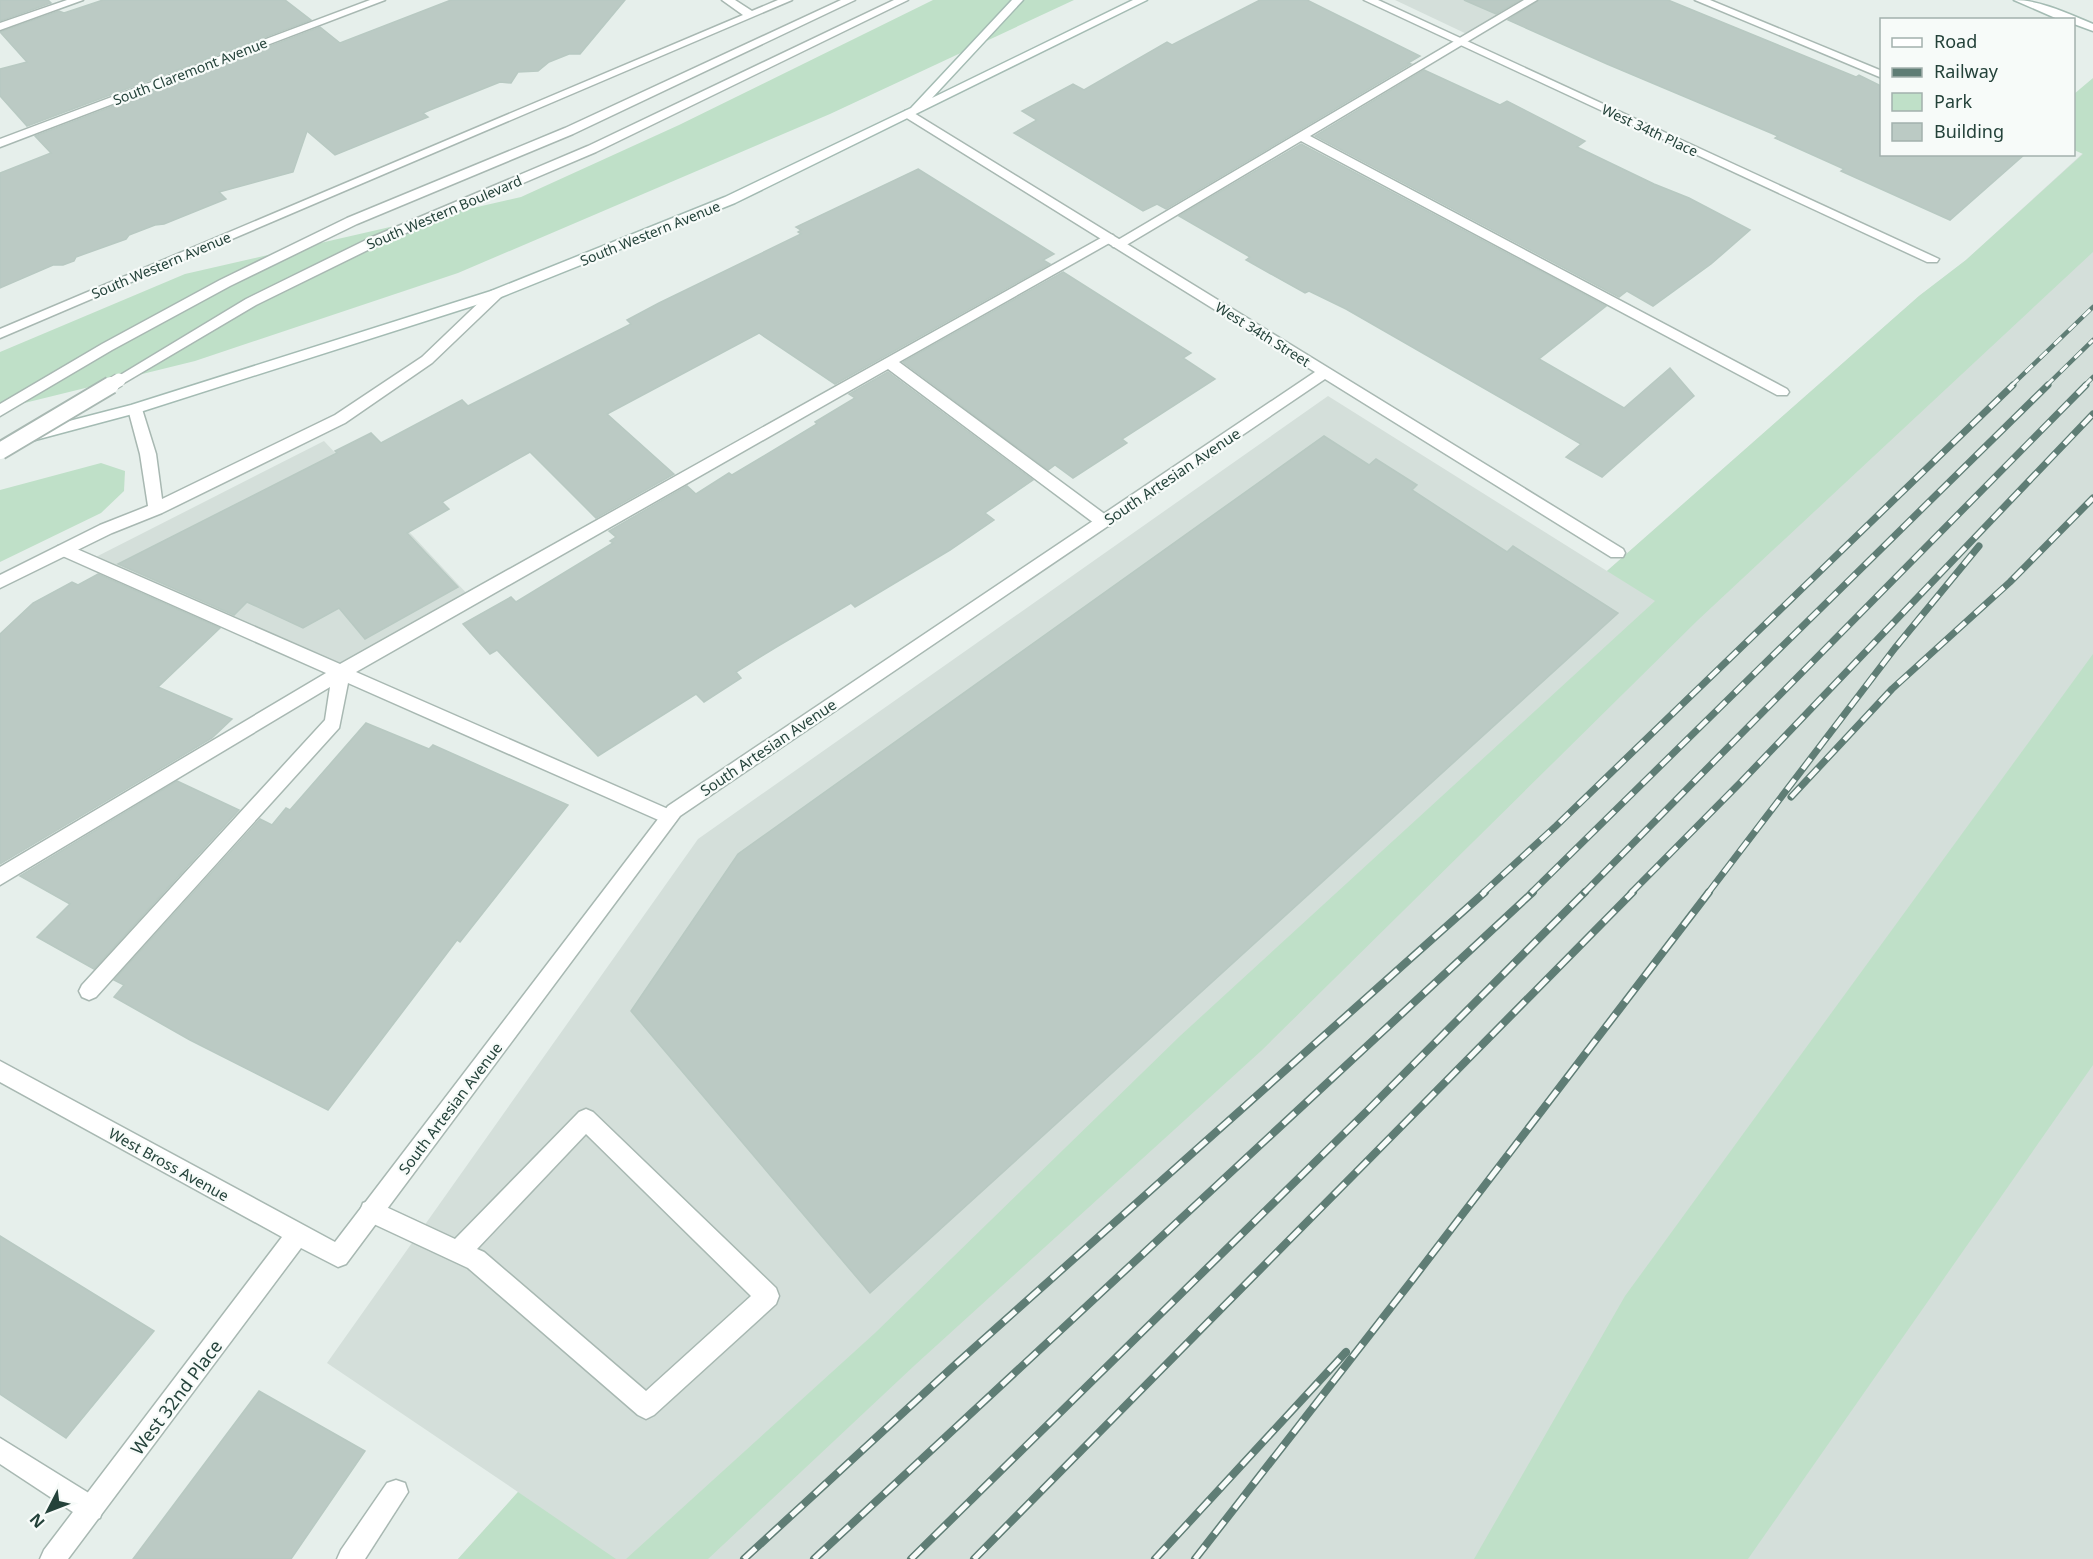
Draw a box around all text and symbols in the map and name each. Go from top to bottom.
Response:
legend [1880,18,2075,156]
text: Road [1934,29,1977,53]
street label: South Claremont Avenue [110,33,270,109]
text: Railway [1934,59,1999,83]
text: Park [1934,89,1972,113]
street label: West 34th Place [1599,99,1701,161]
text: Building [1934,119,2004,143]
street label: South Western Boulevard [363,171,525,253]
street label: South Western Avenue [577,196,723,270]
street label: South Western Avenue [88,227,234,303]
street label: West 34th Street [1212,297,1314,371]
street label: South Artesian Avenue [1100,423,1244,529]
street label: South Artesian Avenue [696,694,840,800]
street label: South Artesian Avenue [394,1038,506,1178]
street label: West Bross Avenue [105,1123,233,1205]
street label: West 32nd Place [125,1335,227,1459]
north arrow [18,1481,78,1541]
text: N [24,1509,49,1533]

